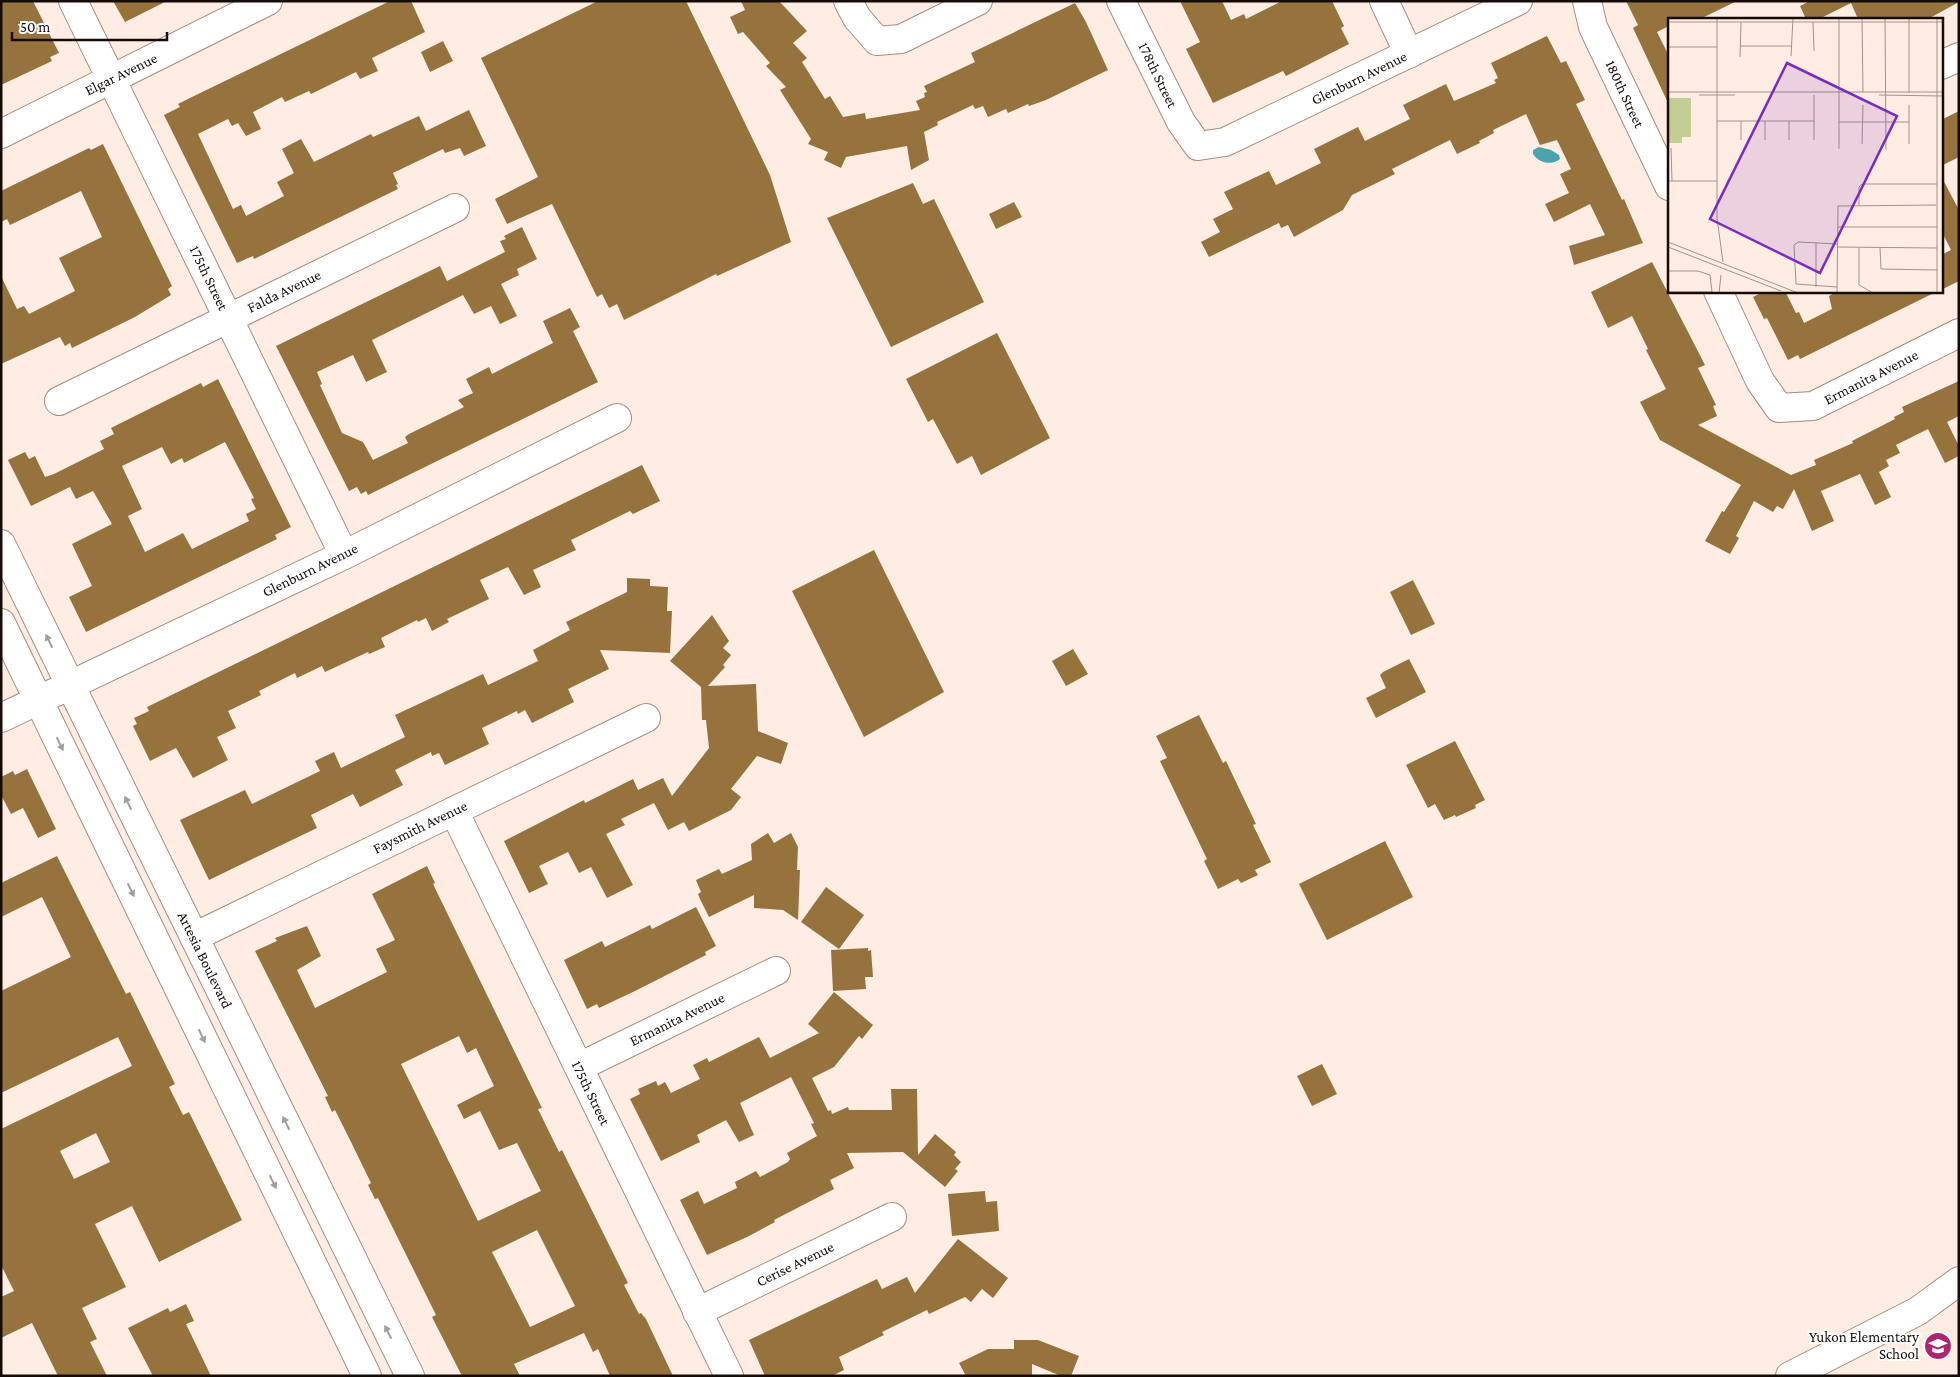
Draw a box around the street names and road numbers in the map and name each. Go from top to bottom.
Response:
street label: 178th Street [1135,40,1181,111]
street label: Glenburn Avenue [1309,48,1410,108]
street label: Elgar Avenue [82,49,161,99]
street label: 180th Street [1602,58,1648,131]
street label: 175th Street [187,243,232,314]
street label: Falda Avenue [245,266,324,316]
street label: Ermanita Avenue [1821,346,1921,408]
street label: Glenburn Avenue [260,540,361,600]
street label: Faysmith Avenue [370,797,470,858]
street label: Artesia Boulevard [175,909,235,1011]
street label: Ermanita Avenue [627,989,727,1049]
street label: 175th Street [569,1058,614,1129]
street label: Cerise Avenue [754,1238,837,1290]

